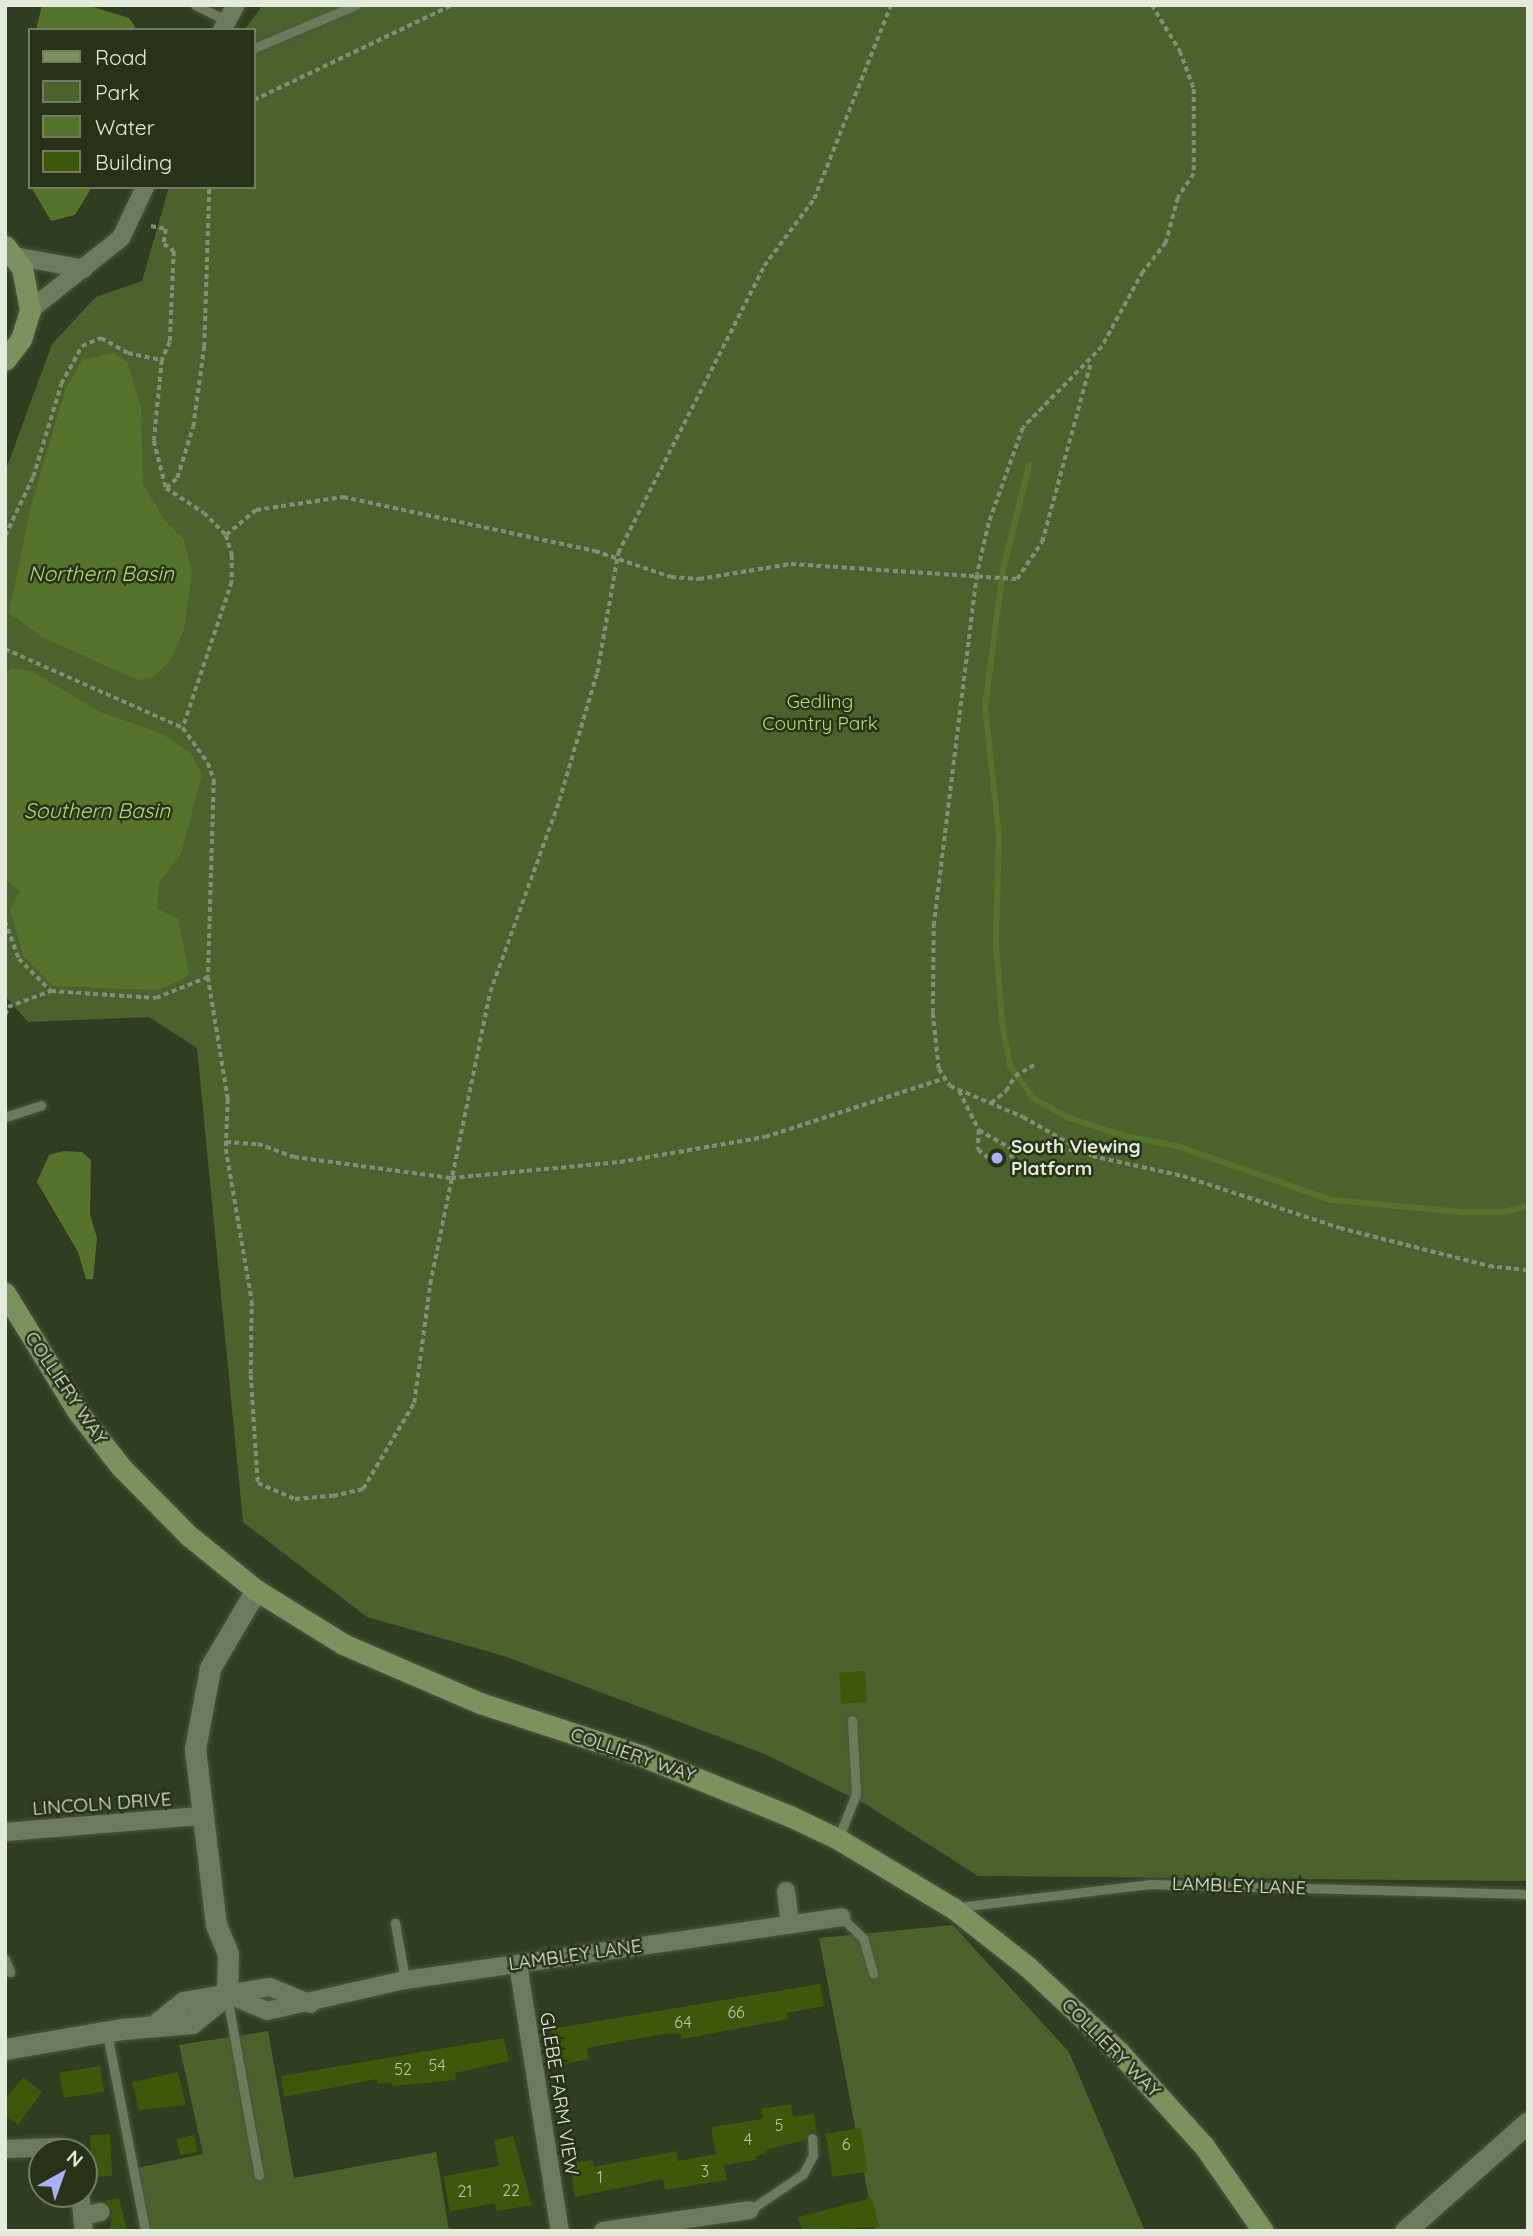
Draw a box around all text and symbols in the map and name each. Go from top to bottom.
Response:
legend [28,28,256,189]
text: Road [95,44,147,70]
text: Park [95,79,139,105]
text: Water [95,114,155,140]
text: Building [95,149,172,175]
water label: Northern Basin [28,560,174,586]
park label: Gedling Country Park [762,691,878,735]
water label: Southern Basin [24,797,170,823]
place label: South Viewing Platform [1011,1136,1141,1180]
marker: South Viewing Platform [989,1150,1005,1166]
street label: COLLIERY WAY [20,1327,112,1449]
street label: COLLIERY WAY [567,1723,699,1787]
street label: LINCOLN DRIVE [32,1788,172,1820]
street label: LAMBLEY LANE [1172,1872,1306,1900]
street label: LAMBLEY LANE [507,1934,643,1976]
street label: COLLIERY WAY [1057,1994,1165,2102]
house number: 66 [727,2002,745,2022]
street label: GLEBE FARM VIEW [535,2011,583,2177]
house number: 64 [674,2012,692,2032]
house number: 54 [428,2055,446,2075]
house number: 52 [394,2059,412,2079]
house number: 5 [775,2115,783,2135]
house number: 4 [744,2129,752,2149]
house number: 6 [842,2134,850,2154]
north arrow [28,2138,98,2208]
text: N [62,2145,88,2172]
house number: 3 [701,2161,709,2181]
house number: 1 [597,2167,603,2187]
house number: 22 [502,2180,520,2200]
house number: 21 [458,2181,472,2201]

